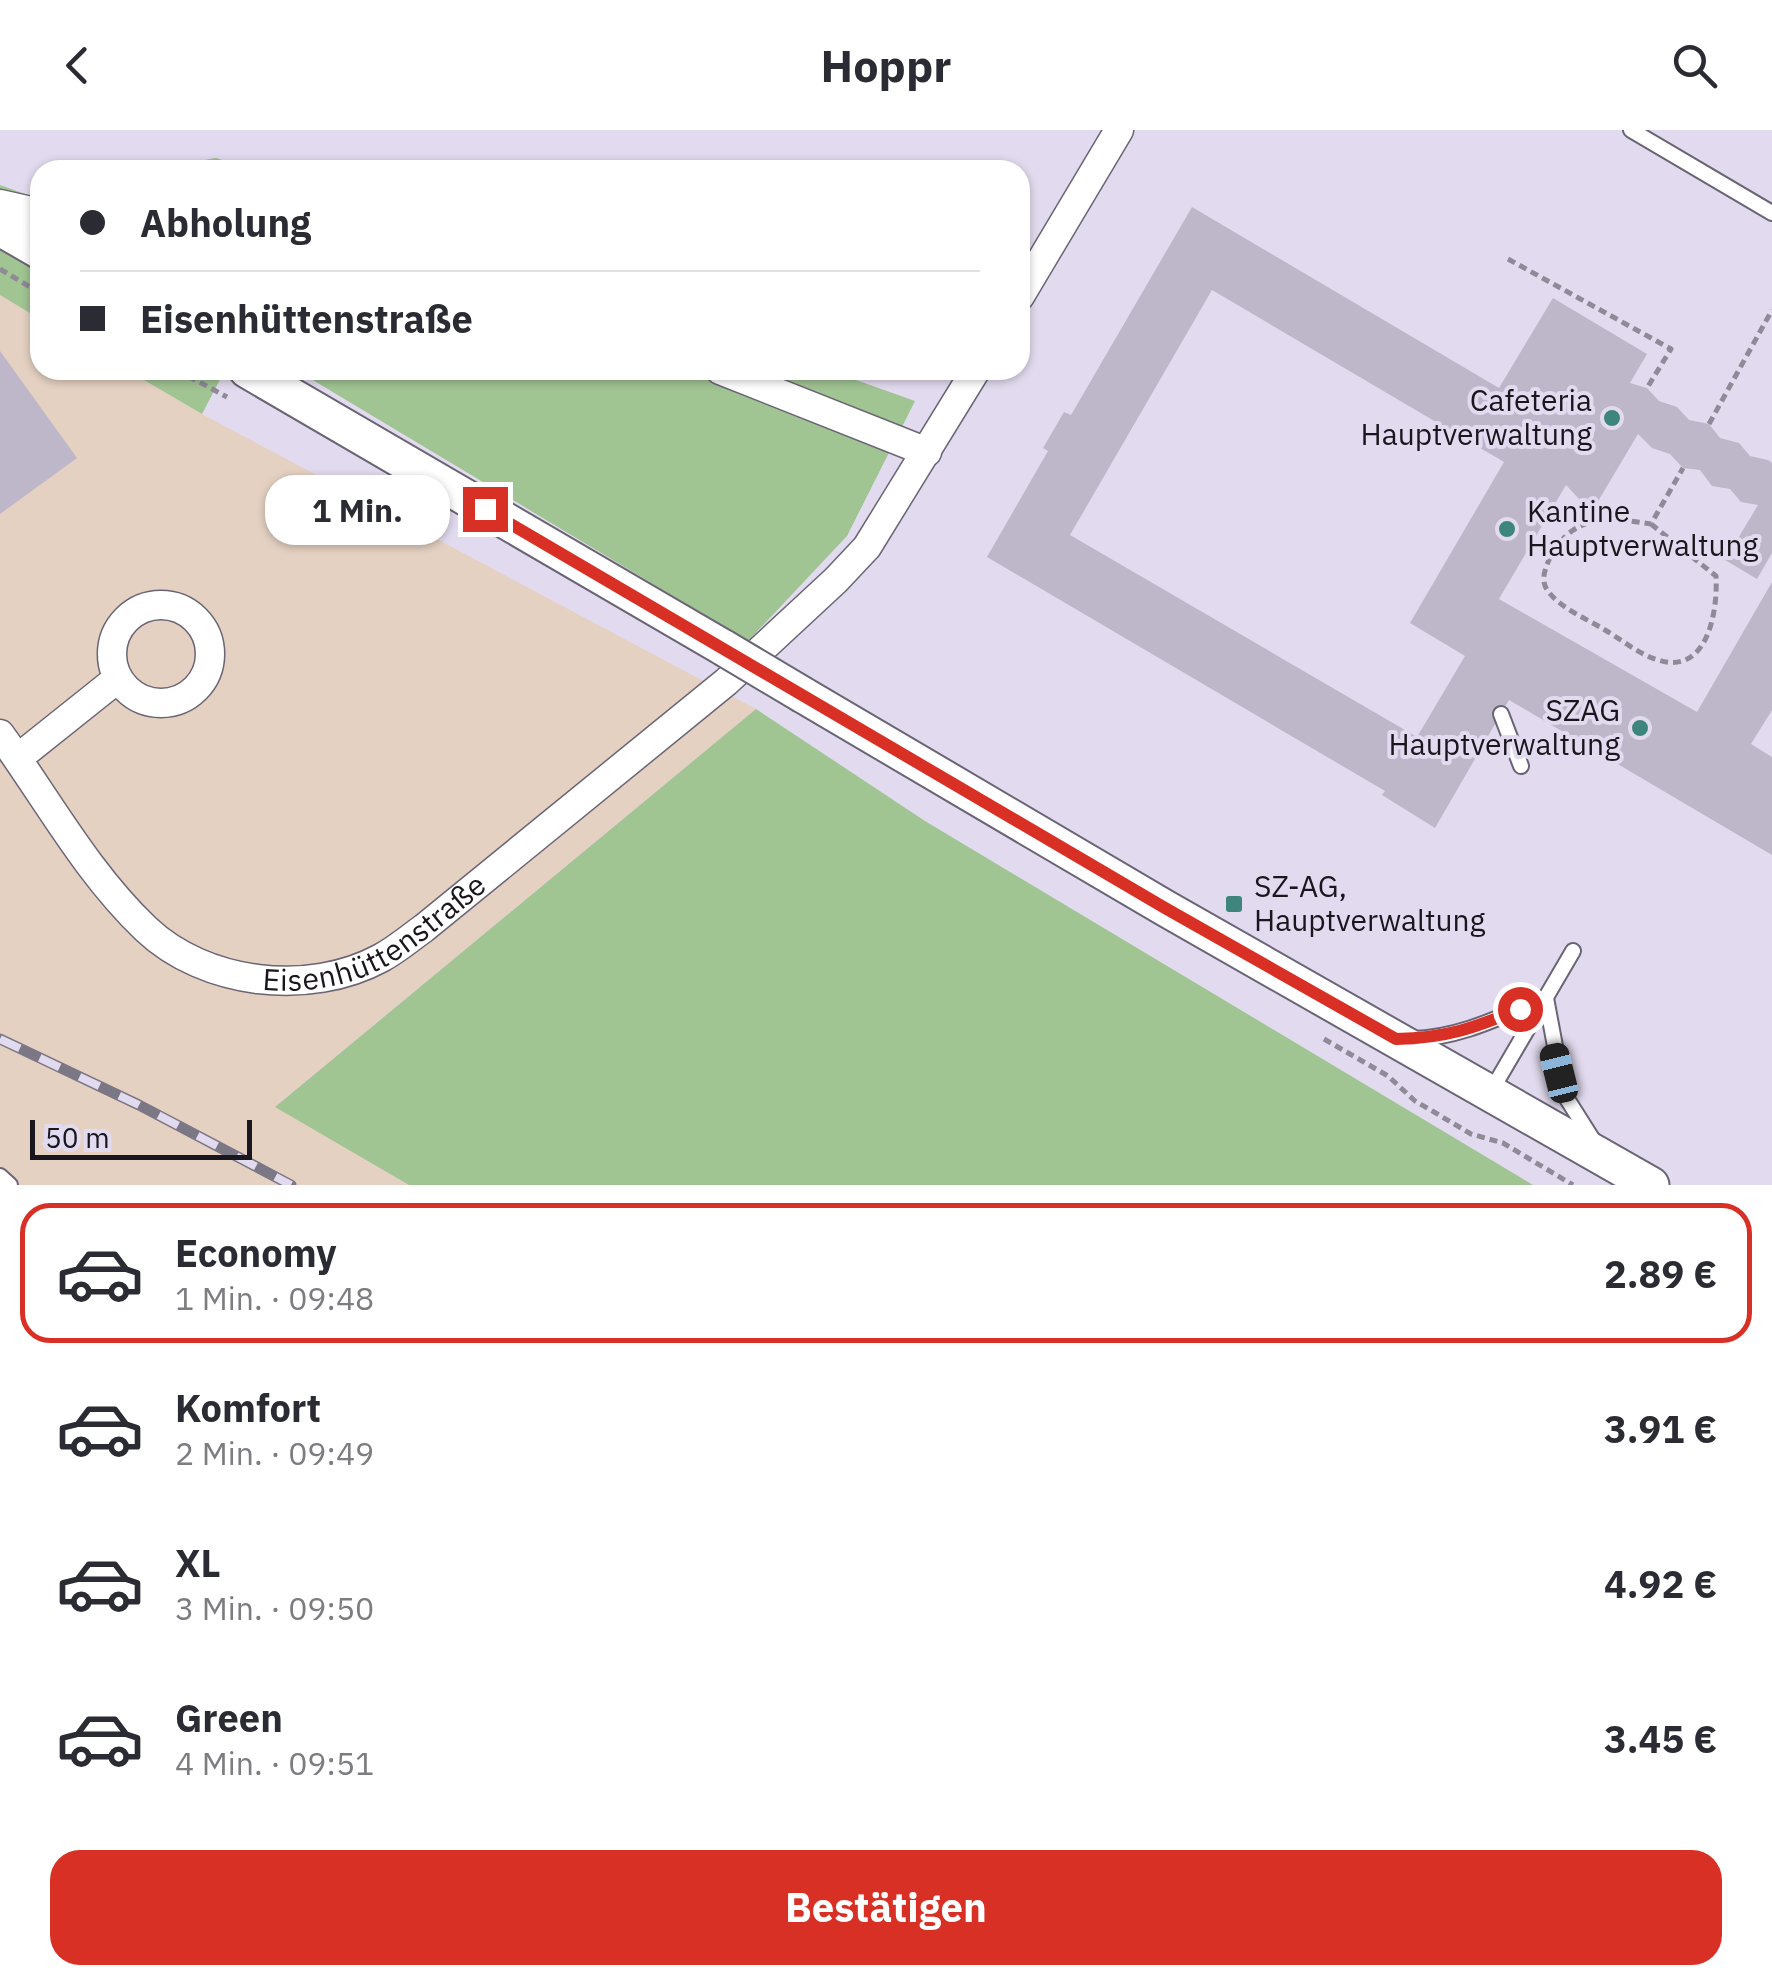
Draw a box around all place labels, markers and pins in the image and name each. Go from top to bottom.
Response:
place label: Cafeteria Hauptverwaltung [1361,380,1592,453]
marker: Cafeteria Hauptverwaltung [1601,407,1623,429]
place label: Kantine Hauptverwaltung [1527,491,1759,564]
marker: Kantine Hauptverwaltung [1496,518,1518,540]
place label: SZAG Hauptverwaltung [1389,690,1620,763]
marker: SZAG Hauptverwaltung [1629,717,1651,739]
place label: SZ-AG, Hauptverwaltung [1254,866,1486,939]
marker: SZ-AG, Hauptverwaltung [1223,893,1245,915]

